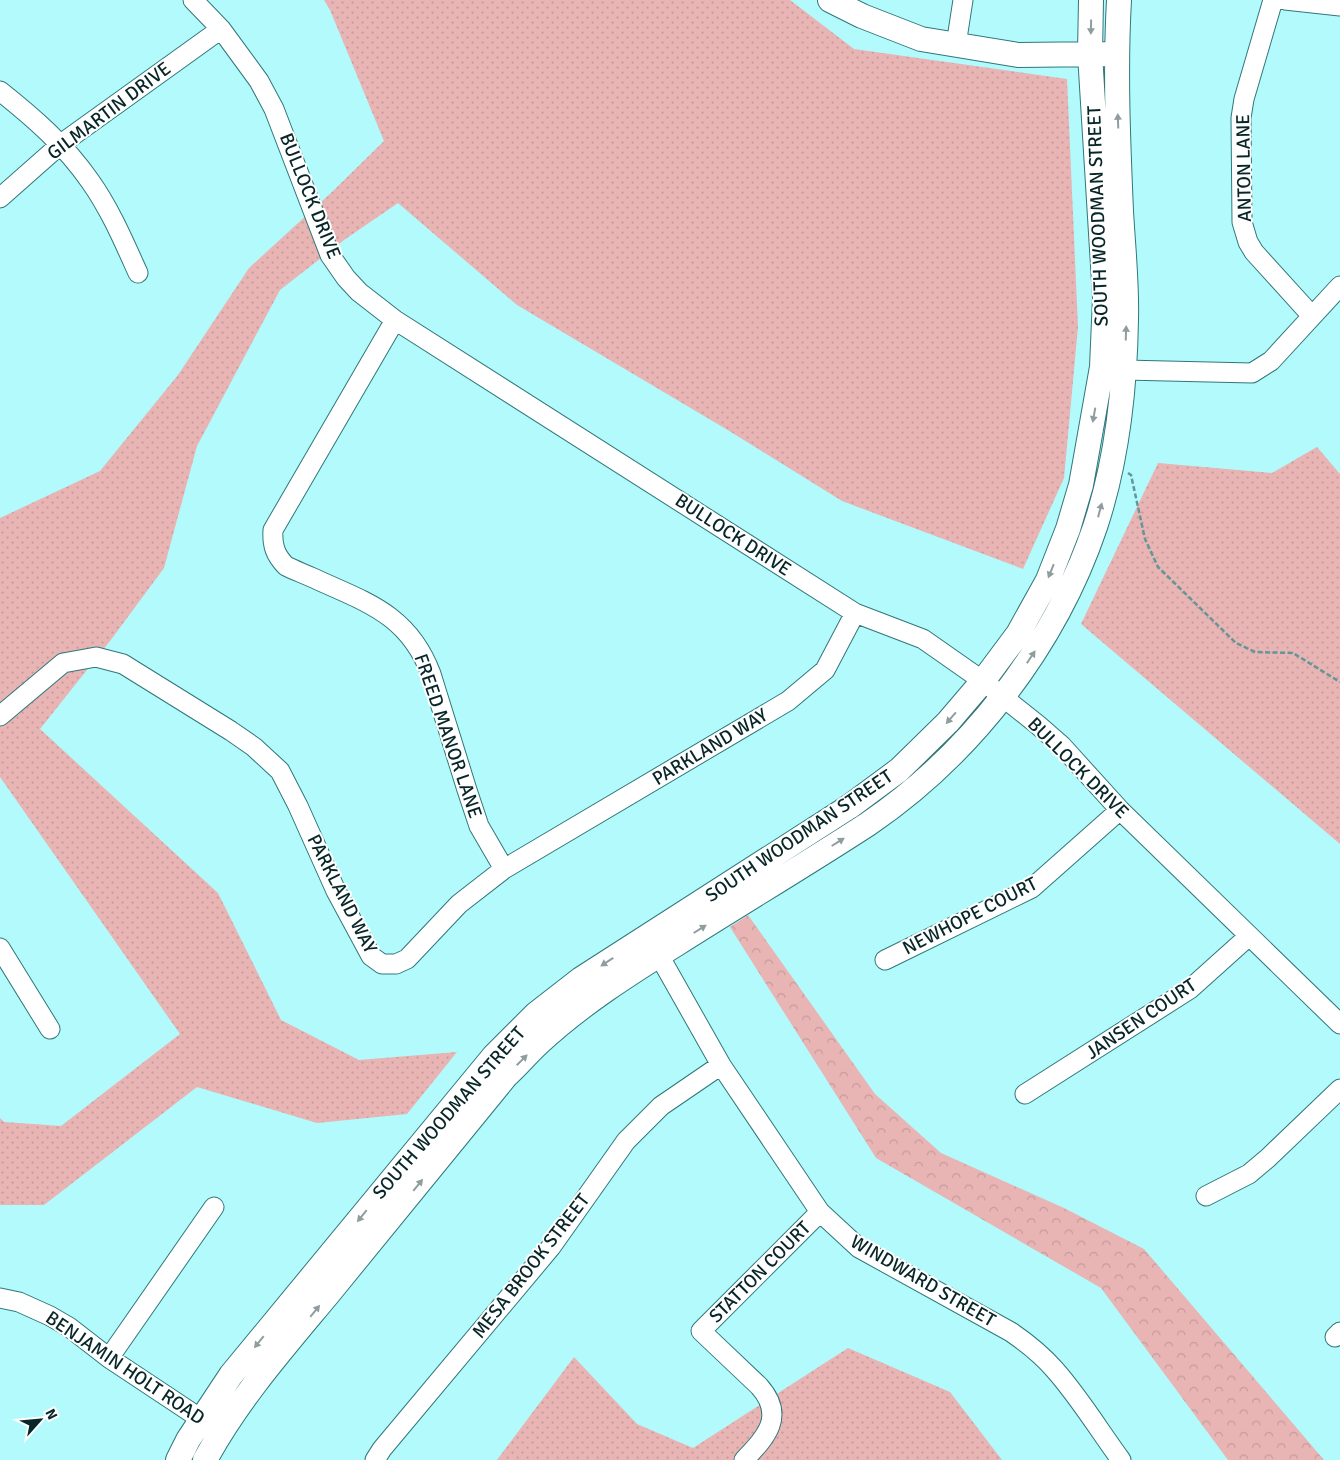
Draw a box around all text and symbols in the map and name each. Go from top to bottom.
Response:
one-way arrow [1087,19,1095,35]
street label: GILMARTIN DRIVE [42,57,176,165]
street label: SOUTH WOODMAN STREET [1082,104,1114,327]
one-way arrow [1114,113,1122,129]
street label: ANTON LANE [1231,114,1257,222]
street label: BULLOCK DRIVE [274,129,346,263]
one-way arrow [1122,324,1130,340]
one-way arrow [1090,407,1098,422]
street label: BULLOCK DRIVE [670,489,796,581]
one-way arrow [1096,503,1104,518]
one-way arrow [1047,564,1055,578]
one-way arrow [1026,650,1036,663]
street label: FREED MANOR LANE [409,651,487,821]
street label: PARKLAND WAY [648,703,773,791]
one-way arrow [946,712,957,725]
street label: BULLOCK DRIVE [1022,712,1134,824]
street label: SOUTH WOODMAN STREET [701,764,898,908]
street label: PARKLAND WAY [302,830,383,958]
one-way arrow [831,838,844,847]
street label: NEWHOPE COURT [899,871,1042,960]
one-way arrow [693,924,707,934]
one-way arrow [600,957,613,967]
street label: JANSEN COURT [1081,973,1201,1065]
street label: SOUTH WOODMAN STREET [367,1021,531,1204]
one-way arrow [516,1055,528,1067]
one-way arrow [412,1179,423,1192]
street label: MESA BROOK STREET [467,1188,595,1343]
one-way arrow [356,1209,367,1222]
street label: STATTON COURT [704,1216,816,1328]
street label: WINDWARD STREET [846,1230,1000,1333]
one-way arrow [309,1304,320,1317]
street label: BENJAMIN HOLT ROAD [41,1306,209,1430]
one-way arrow [253,1335,264,1348]
north arrow [15,1395,65,1445]

